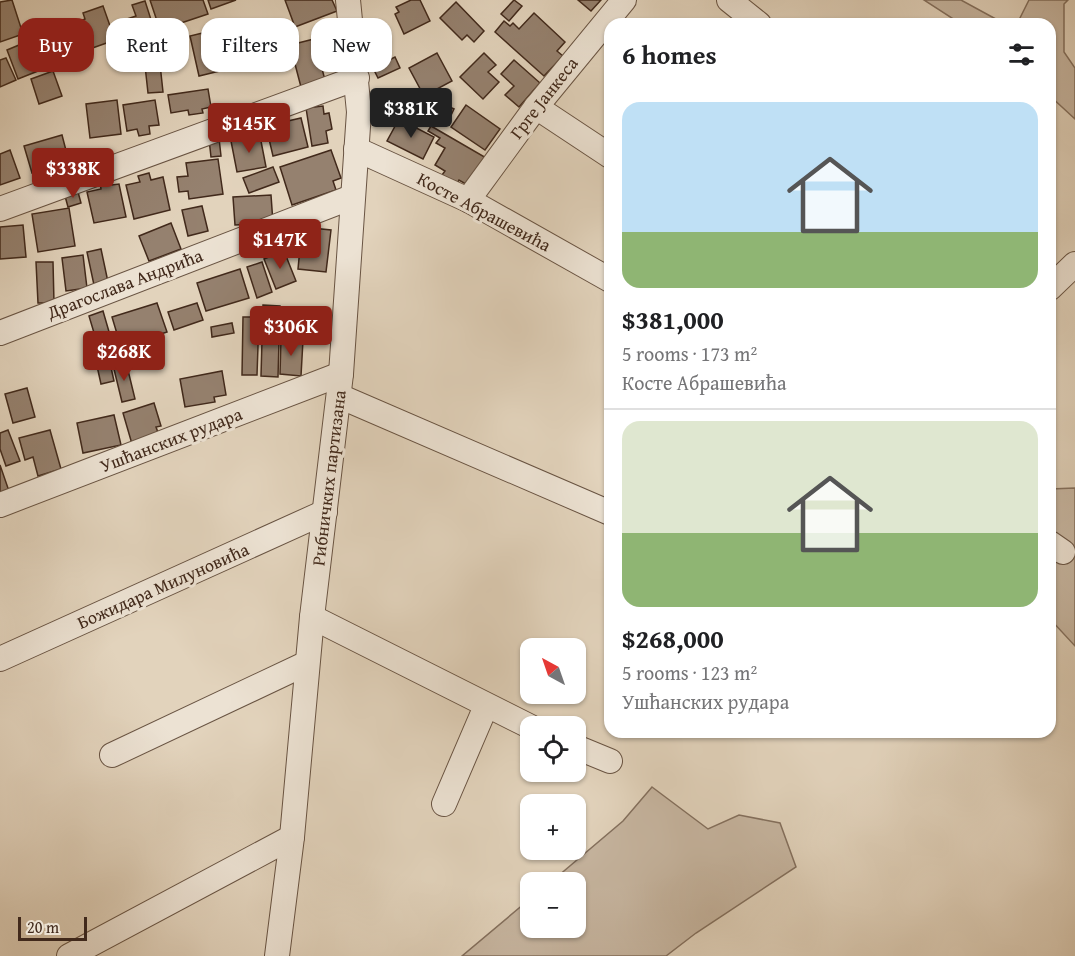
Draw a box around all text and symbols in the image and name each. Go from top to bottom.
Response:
chip: Buy [18,18,94,72]
chip: Rent [106,18,189,72]
chip: Filters [201,18,299,72]
chip: New [311,18,392,72]
text: 6 homes [622,35,717,74]
icon: filters [1005,38,1038,71]
street label: Грге Јанкеса [503,51,585,144]
pin: $381K [369,88,453,139]
text: $381K [384,93,438,122]
pin: $145K [207,103,291,154]
text: $145K [222,108,276,137]
icon: home [776,141,884,249]
pin: $338K [31,148,115,199]
text: $338K [46,153,100,182]
street label: Косте Абрашевића [413,165,556,258]
pin: $147K [238,219,322,270]
text: $147K [253,224,307,253]
street label: Драгослава Андрића [42,241,207,326]
text: $381,000 [622,300,724,339]
pin: $306K [249,306,333,357]
text: $306K [264,311,318,340]
pin: $268K [82,331,166,382]
text: $268K [97,336,151,365]
text: 5 rooms · 173 m² [622,339,757,368]
text: Косте Абрашевића [622,368,786,397]
street label: Рибничких партизана [304,388,353,567]
street label: Ушћанских рудара [96,400,246,479]
icon: home [776,460,884,568]
street label: Божидара Милуновића [73,535,253,636]
text: $268,000 [622,619,724,658]
north arrow [520,638,586,704]
map controls [520,638,586,938]
text: 5 rooms · 123 m² [622,658,757,687]
text: Ушћанских рудара [622,687,789,716]
button: locate [520,716,586,782]
button: + [520,794,586,860]
button: − [520,872,586,938]
scale bar [18,914,87,942]
text: 20 m [27,915,59,939]

